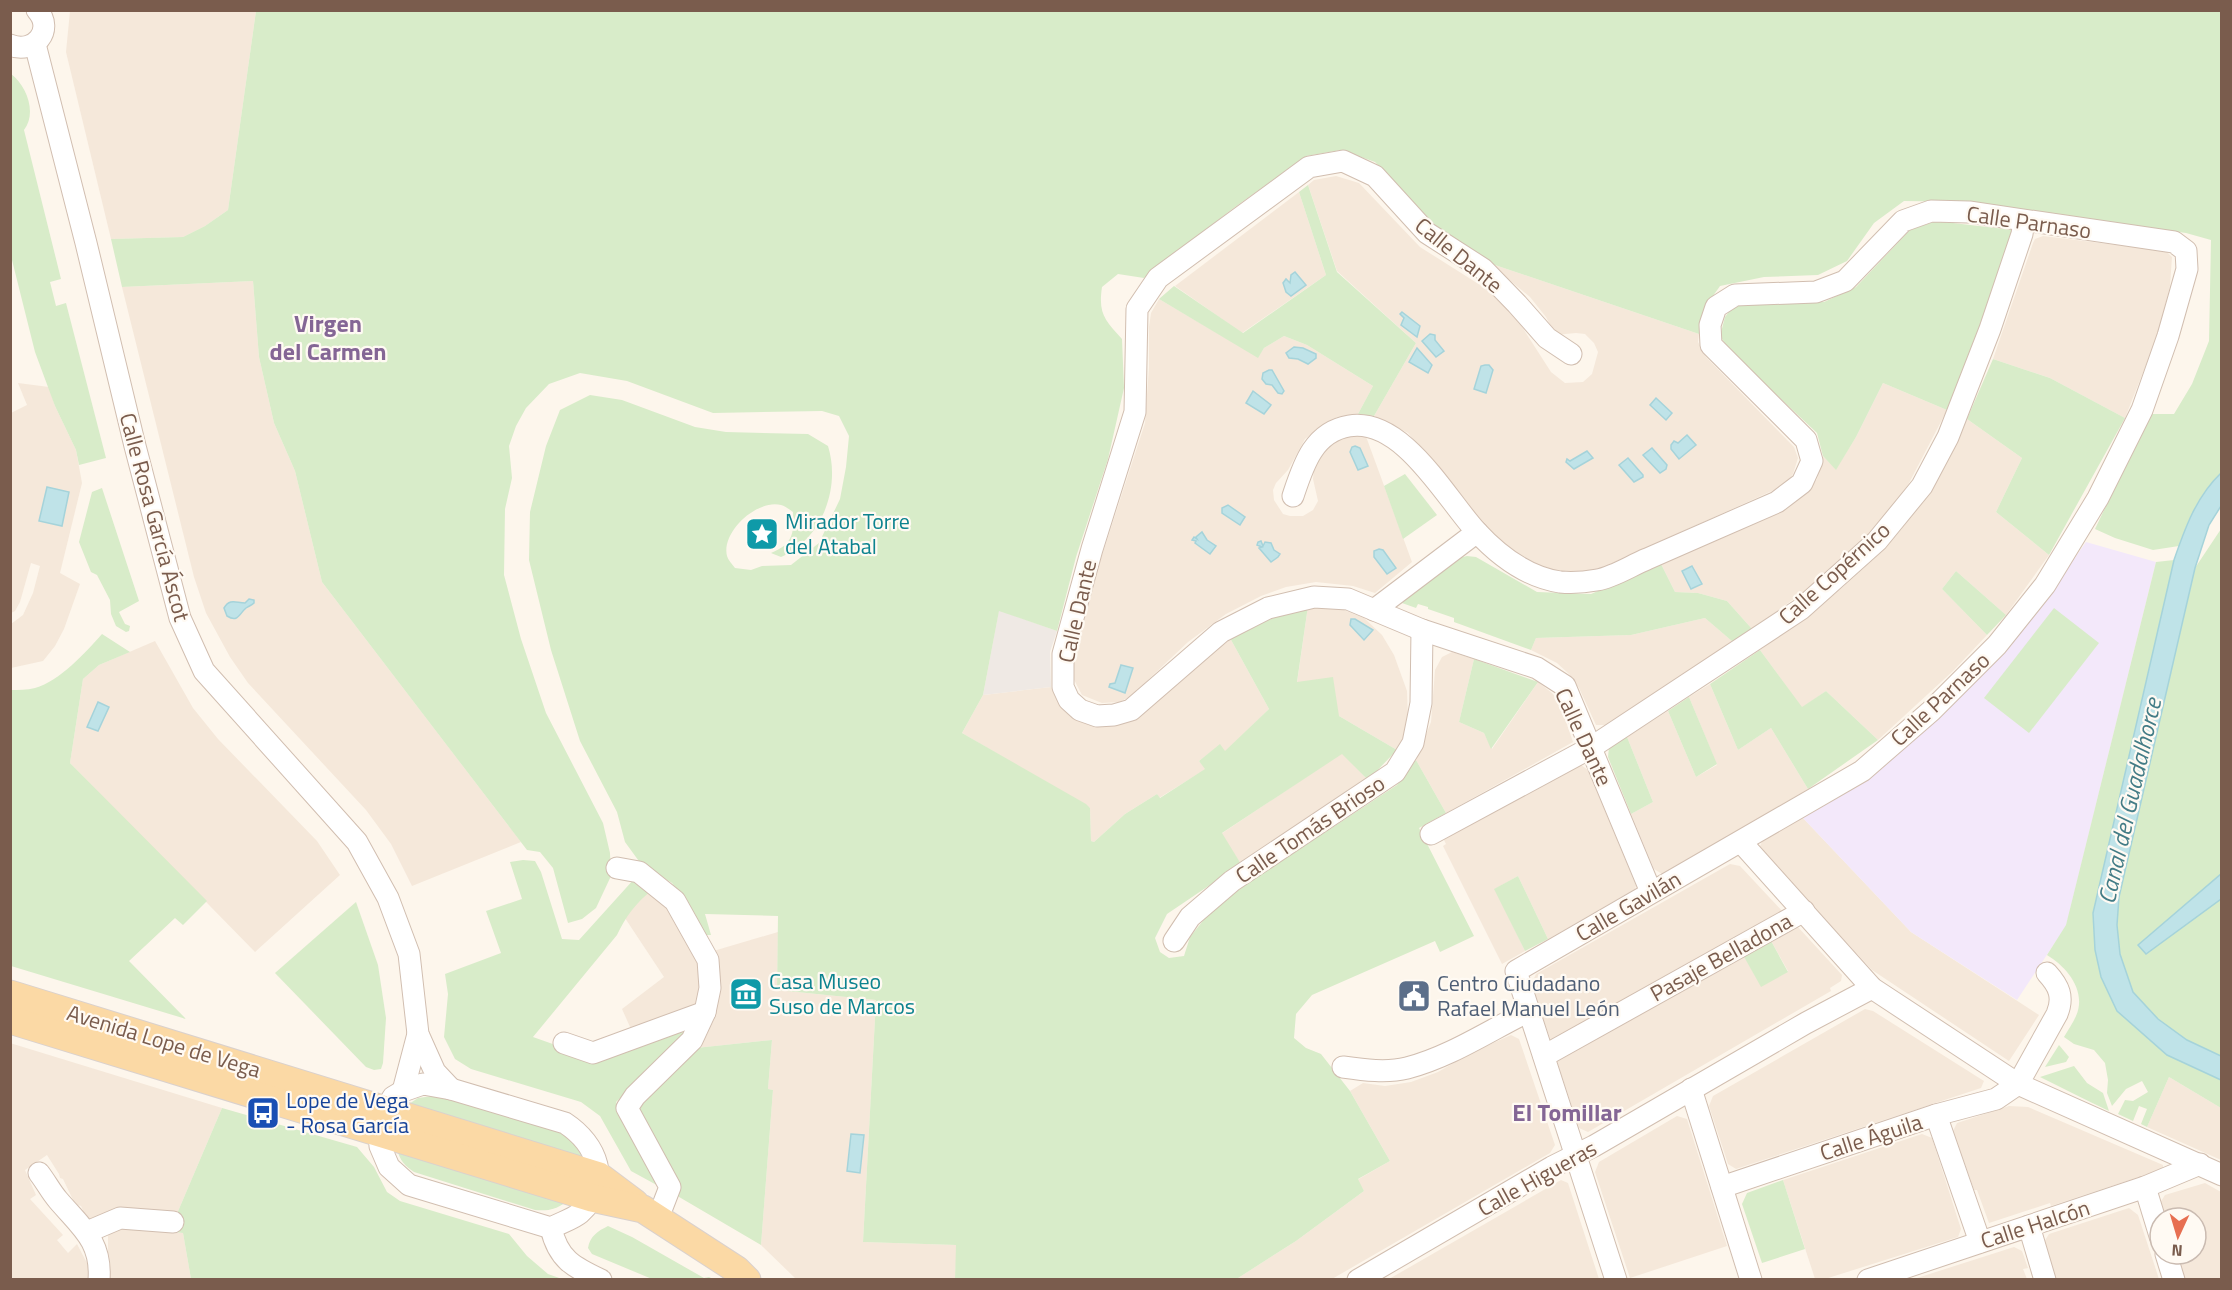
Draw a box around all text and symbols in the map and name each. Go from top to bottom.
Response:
street label: Calle Parnaso [1965,196,2093,248]
street label: Calle Dante [1408,209,1510,301]
district label: Virgen del Carmen [269,305,387,369]
street label: Calle Rosa García Áscot [111,409,199,625]
place label: Mirador Torre del Atabal [785,504,910,563]
street label: Calle Copérnico [1770,513,1898,633]
place icon: Mirador Torre del Atabal [744,516,780,552]
street label: Calle Dante [1049,556,1105,666]
street label: Calle Parnaso [1883,644,1997,754]
street label: Calle Dante [1546,682,1622,792]
water label: Canal del Guadalhorce [2088,692,2171,907]
street label: Calle Tomás Brioso [1228,766,1392,892]
street label: Calle Gavilán [1569,862,1687,950]
street label: Pasaje Belladona [1644,904,1798,1010]
place label: Casa Museo Suso de Marcos [769,964,915,1023]
place label: Centro Ciudadano Rafael Manuel León [1437,966,1620,1025]
museum icon: Casa Museo Suso de Marcos [728,976,764,1012]
public building icon: Centro Ciudadano Rafael Manuel León [1396,978,1432,1014]
street label: Avenida Lope de Vega [63,995,265,1087]
place label: Lope de Vega - Rosa García [286,1083,409,1142]
district label: El Tomillar [1512,1094,1622,1130]
bus stop icon: Lope de Vega - Rosa García [245,1095,281,1131]
street label: Calle Águila [1815,1104,1927,1170]
street label: Calle Higueras [1471,1131,1603,1225]
street label: Calle Halcón [1976,1190,2094,1258]
north arrow [2148,1206,2208,1266]
text: N [2171,1239,2183,1263]

